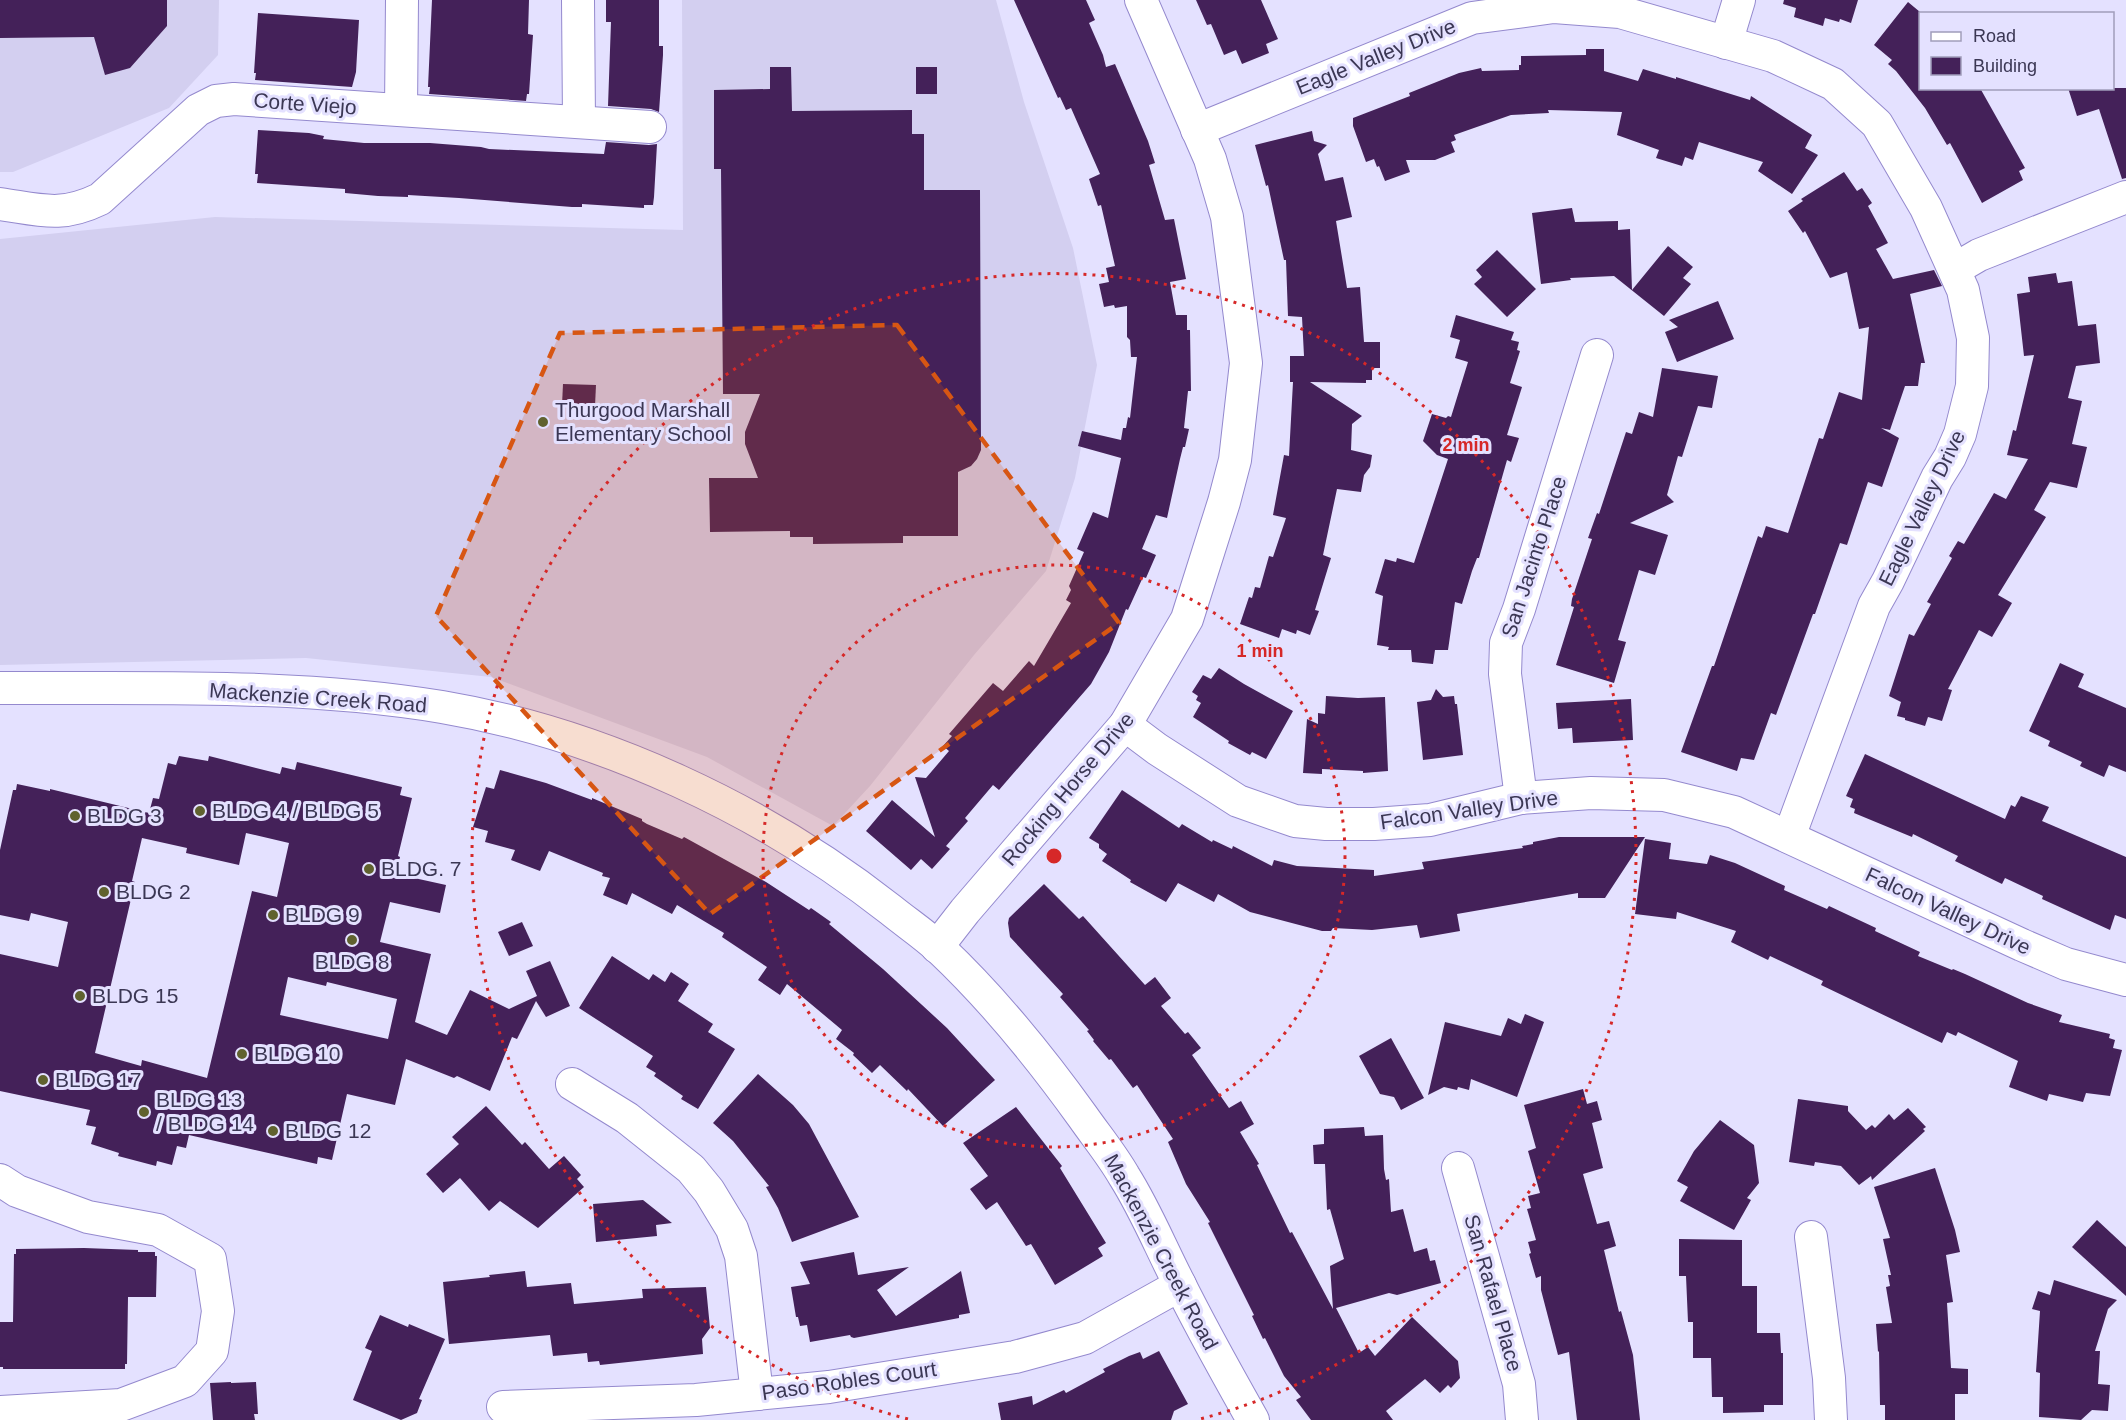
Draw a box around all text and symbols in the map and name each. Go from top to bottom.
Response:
legend [1919,12,2114,90]
street label: Eagle Valley Drive [1293,14,1459,99]
text: Road [1973,26,2016,46]
text: Building [1973,56,2037,76]
street label: Corte Viejo [253,88,357,119]
place label: Thurgood Marshall Elementary School [555,398,731,445]
marker: Thurgood Marshall Elementary School [536,415,550,429]
street label: Eagle Valley Drive [1874,426,1969,589]
text: 2 min [1442,435,1490,455]
street label: San Jacinto Place [1497,473,1570,640]
text: 1 min [1236,641,1284,661]
street label: Mackenzie Creek Road [208,678,428,717]
street label: Rocking Horse Drive [997,708,1138,870]
street label: Falcon Valley Drive [1379,786,1559,833]
place label: BLDG 4 / BLDG 5 [212,799,379,822]
place label: BLDG 3 [87,804,162,827]
marker: BLDG 4 / BLDG 5 [193,804,207,818]
marker: BLDG 3 [68,809,82,823]
centre of rings [1044,846,1064,866]
place label: BLDG. 7 [381,857,462,880]
marker: BLDG. 7 [362,862,376,876]
street label: Falcon Valley Drive [1862,862,2034,959]
place label: BLDG 2 [116,880,191,903]
marker: BLDG 2 [97,885,111,899]
place label: BLDG 9 [285,903,360,926]
marker: BLDG 9 [266,908,280,922]
marker: BLDG 8 [345,933,359,947]
place label: BLDG 8 [315,950,389,973]
place label: BLDG 15 [92,984,178,1007]
marker: BLDG 15 [73,989,87,1003]
place label: BLDG 10 [254,1042,340,1065]
marker: BLDG 10 [235,1047,249,1061]
place label: BLDG 17 [55,1068,141,1091]
marker: BLDG 17 [36,1073,50,1087]
place label: BLDG 13 / BLDG 14 [156,1088,254,1135]
marker: BLDG 13 / BLDG 14 [137,1105,151,1119]
place label: BLDG 12 [285,1119,371,1142]
marker: BLDG 12 [266,1124,280,1138]
street label: Mackenzie Creek Road [1100,1150,1223,1354]
street label: San Rafael Place [1460,1212,1527,1374]
street label: Paso Robles Court [760,1357,938,1404]

